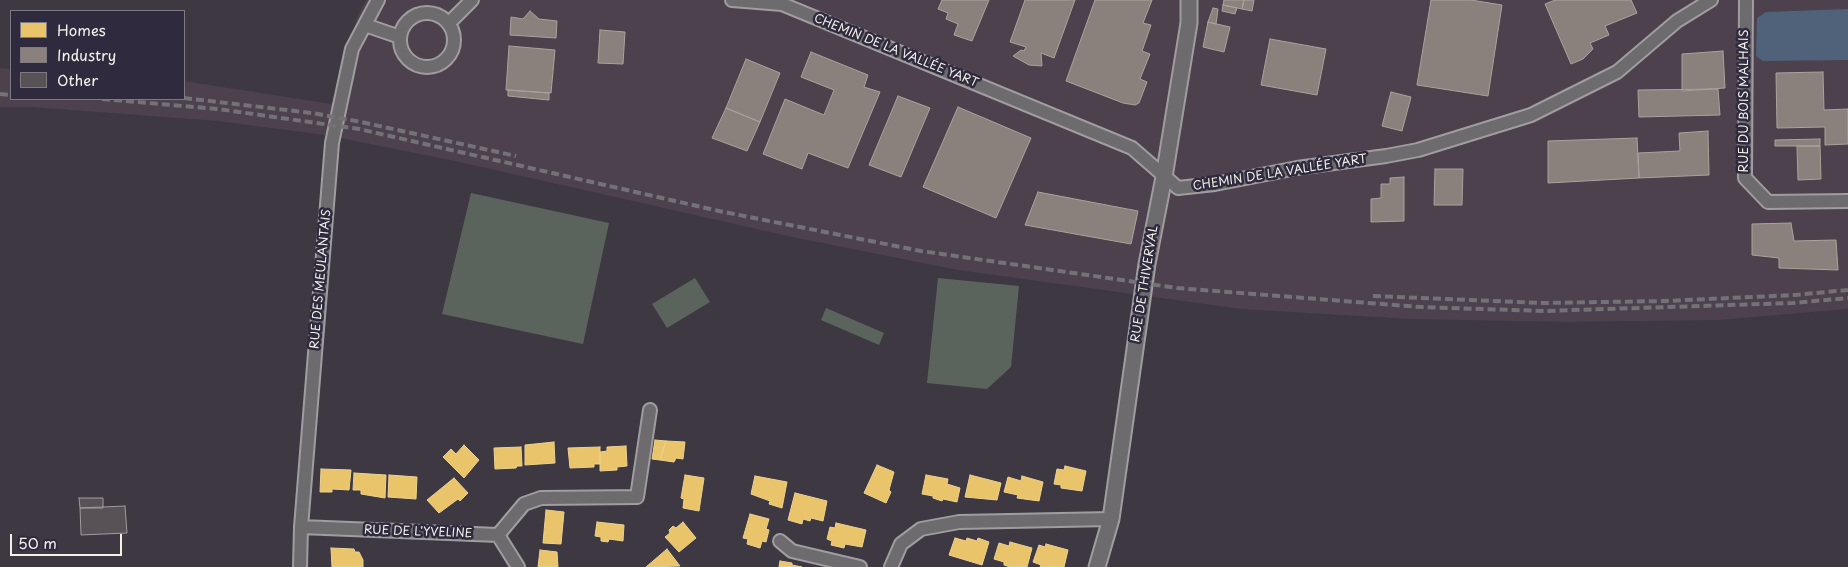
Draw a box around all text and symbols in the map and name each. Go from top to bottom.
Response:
legend [10,10,185,100]
street label: CHEMIN DE LA VALLÉE YART [812,11,980,91]
text: Homes [57,18,106,41]
street label: RUE DU BOIS MALHAIS [1738,30,1752,172]
text: Industry [57,43,116,66]
text: Other [57,68,98,91]
street label: CHEMIN DE LA VALLÉE YART [1192,152,1368,194]
street label: RUE DES MEULANTAIS [308,208,334,350]
street label: RUE DE THIVERVAL [1129,225,1161,343]
street label: RUE DE L'YVELINE [364,523,472,541]
scale bar [12,524,125,556]
text: 50 m [18,531,57,554]

